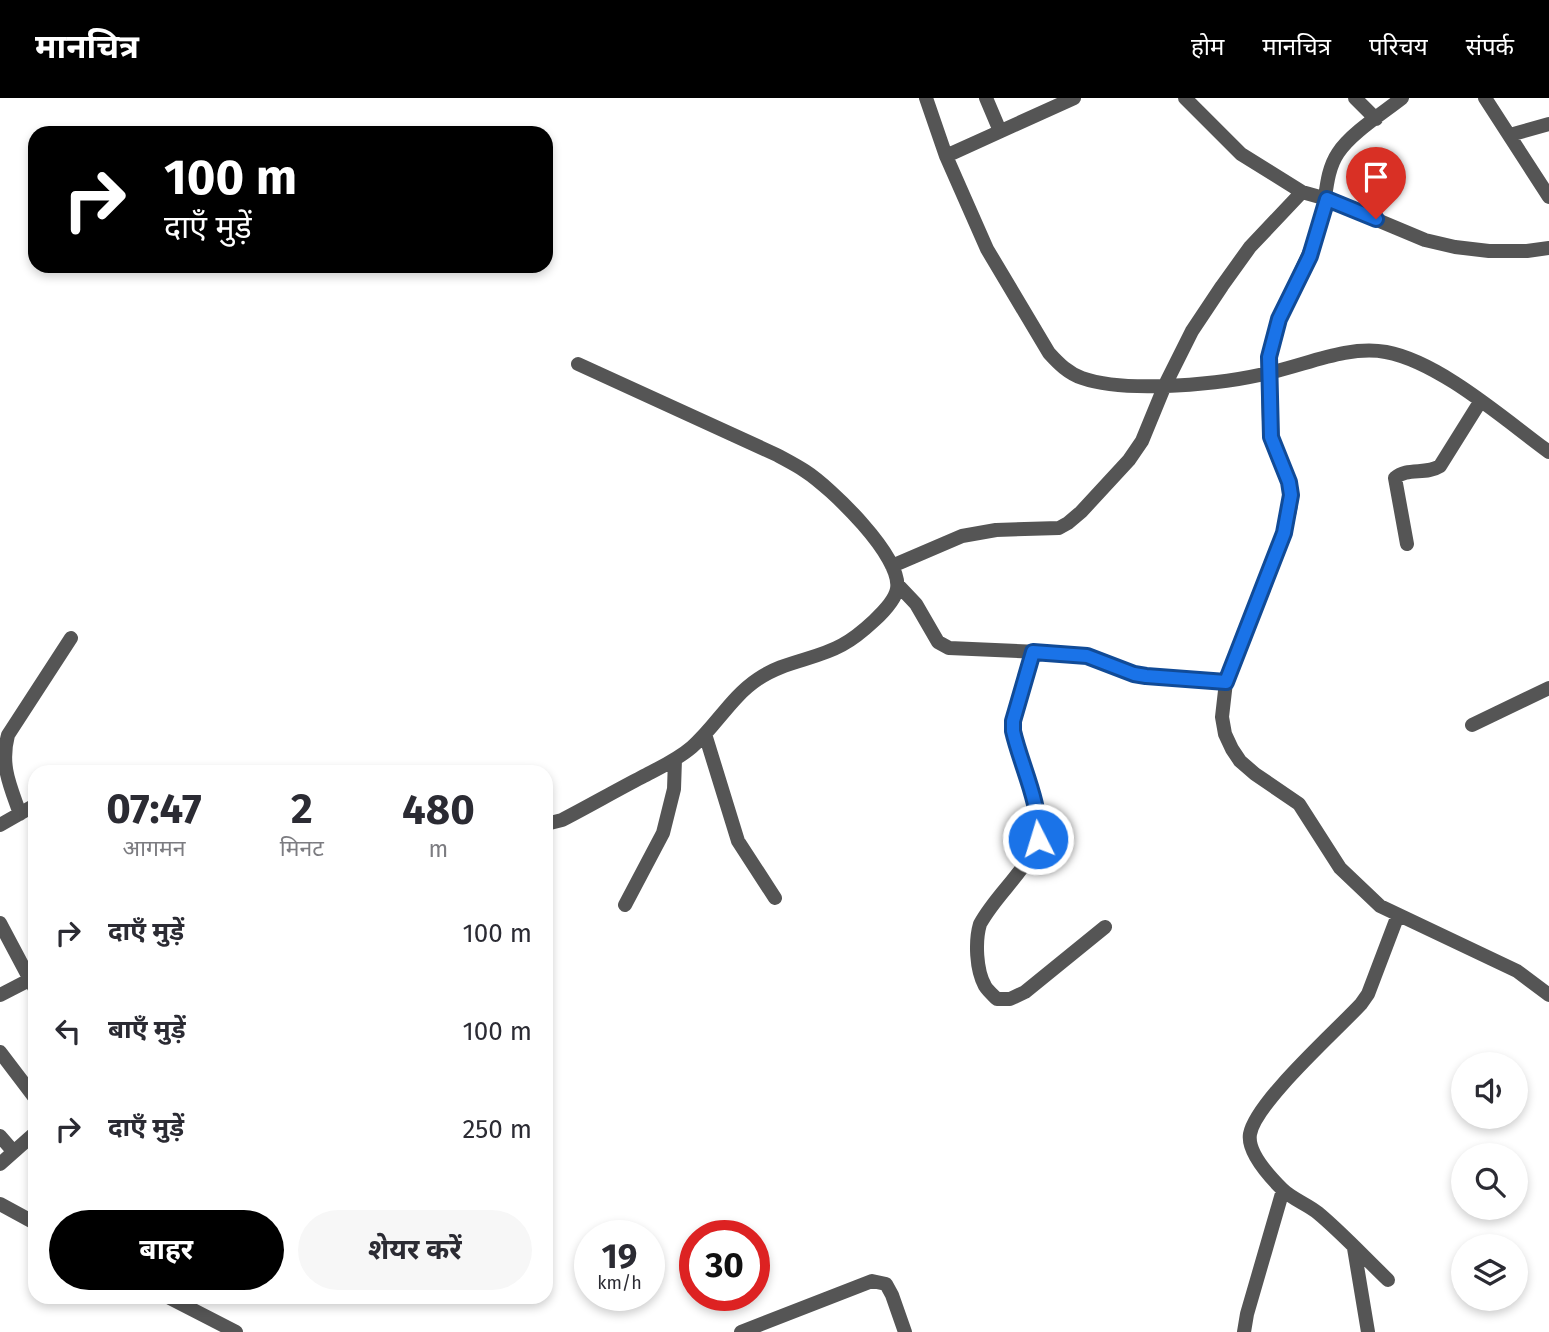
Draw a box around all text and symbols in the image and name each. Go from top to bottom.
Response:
text: मानचित्र [35,27,139,67]
text: होम [1191,33,1224,61]
text: मानचित्र [1262,33,1331,61]
text: परिचय [1369,33,1428,61]
text: संपर्क [1466,33,1514,61]
pin [1346,147,1406,219]
text: 100 m [164,148,297,207]
icon: right [49,154,140,245]
icon: arrive [1357,158,1395,196]
text: दाएँ मुड़ें [164,208,252,246]
text: 07:47 [106,784,202,834]
text: 2 [291,784,313,834]
text: 480 [402,785,475,835]
position arrow [1001,802,1075,876]
text: आगमन [122,834,185,862]
text: मिनट [280,834,324,862]
text: m [429,835,448,863]
icon: right [49,914,87,952]
text: दाएँ मुड़ें [108,916,184,947]
text: 100 m [463,918,532,949]
icon: left [49,1012,87,1050]
text: बाएँ मुड़ें [108,1014,185,1045]
text: 100 m [463,1016,532,1047]
map controls [1451,1052,1528,1311]
button: sound [1451,1052,1528,1129]
icon: right [49,1110,87,1148]
text: दाएँ मुड़ें [108,1112,184,1143]
text: 250 m [462,1114,532,1145]
button: search [1451,1143,1528,1220]
button: बाहर [49,1210,284,1290]
button: शेयर करें [298,1210,532,1290]
speed limit sign: 30 [679,1220,770,1311]
button: layers [1451,1234,1528,1311]
text: 19 [602,1235,637,1277]
text: km/h [597,1272,642,1294]

